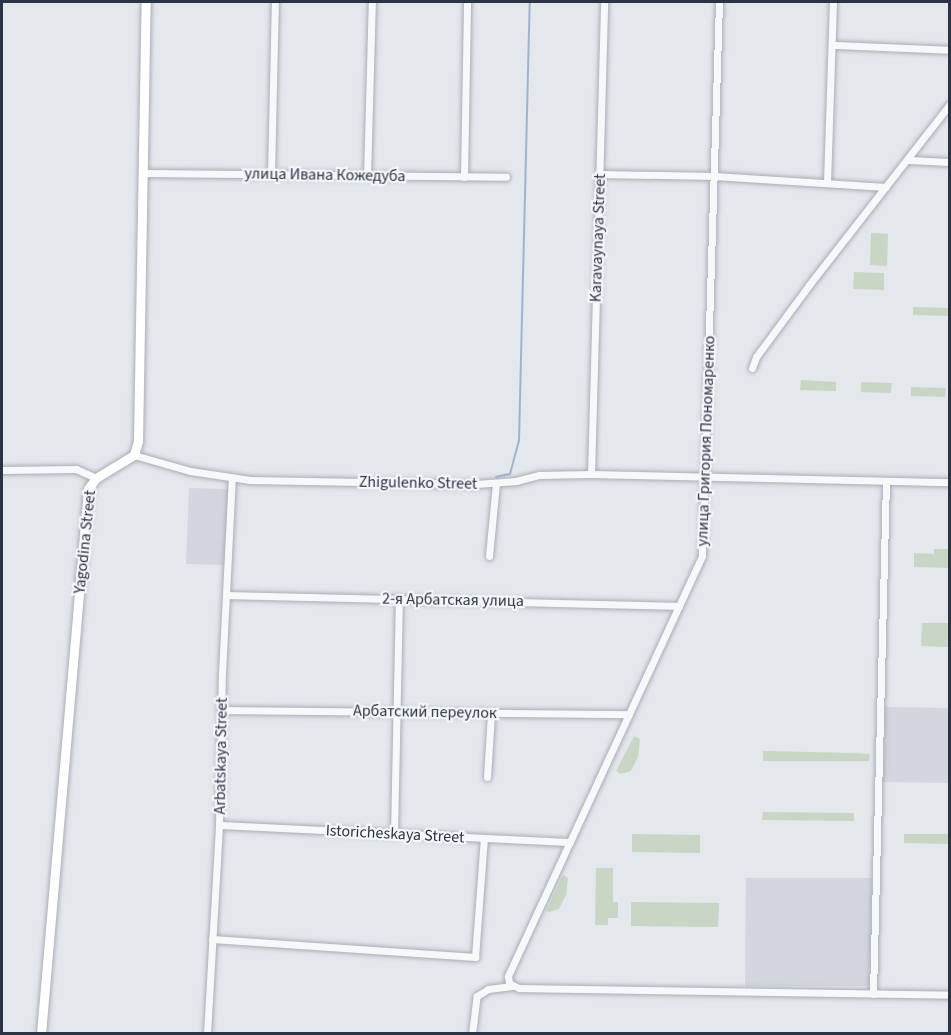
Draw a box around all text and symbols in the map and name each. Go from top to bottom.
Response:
street label: улица Ивана Кожедуба [244,164,406,186]
street label: Karavaynaya Street [586,173,610,303]
street label: улица Григория Пономаренко [693,335,719,547]
street label: Zhigulenko Street [359,472,477,494]
street label: Yagodina Street [70,489,100,595]
street label: 2-я Арбатская улица [382,589,524,611]
street label: Arbatskaya Street [210,697,232,815]
street label: Арбатский переулок [353,701,497,723]
street label: Istoricheskaya Street [325,821,465,847]

